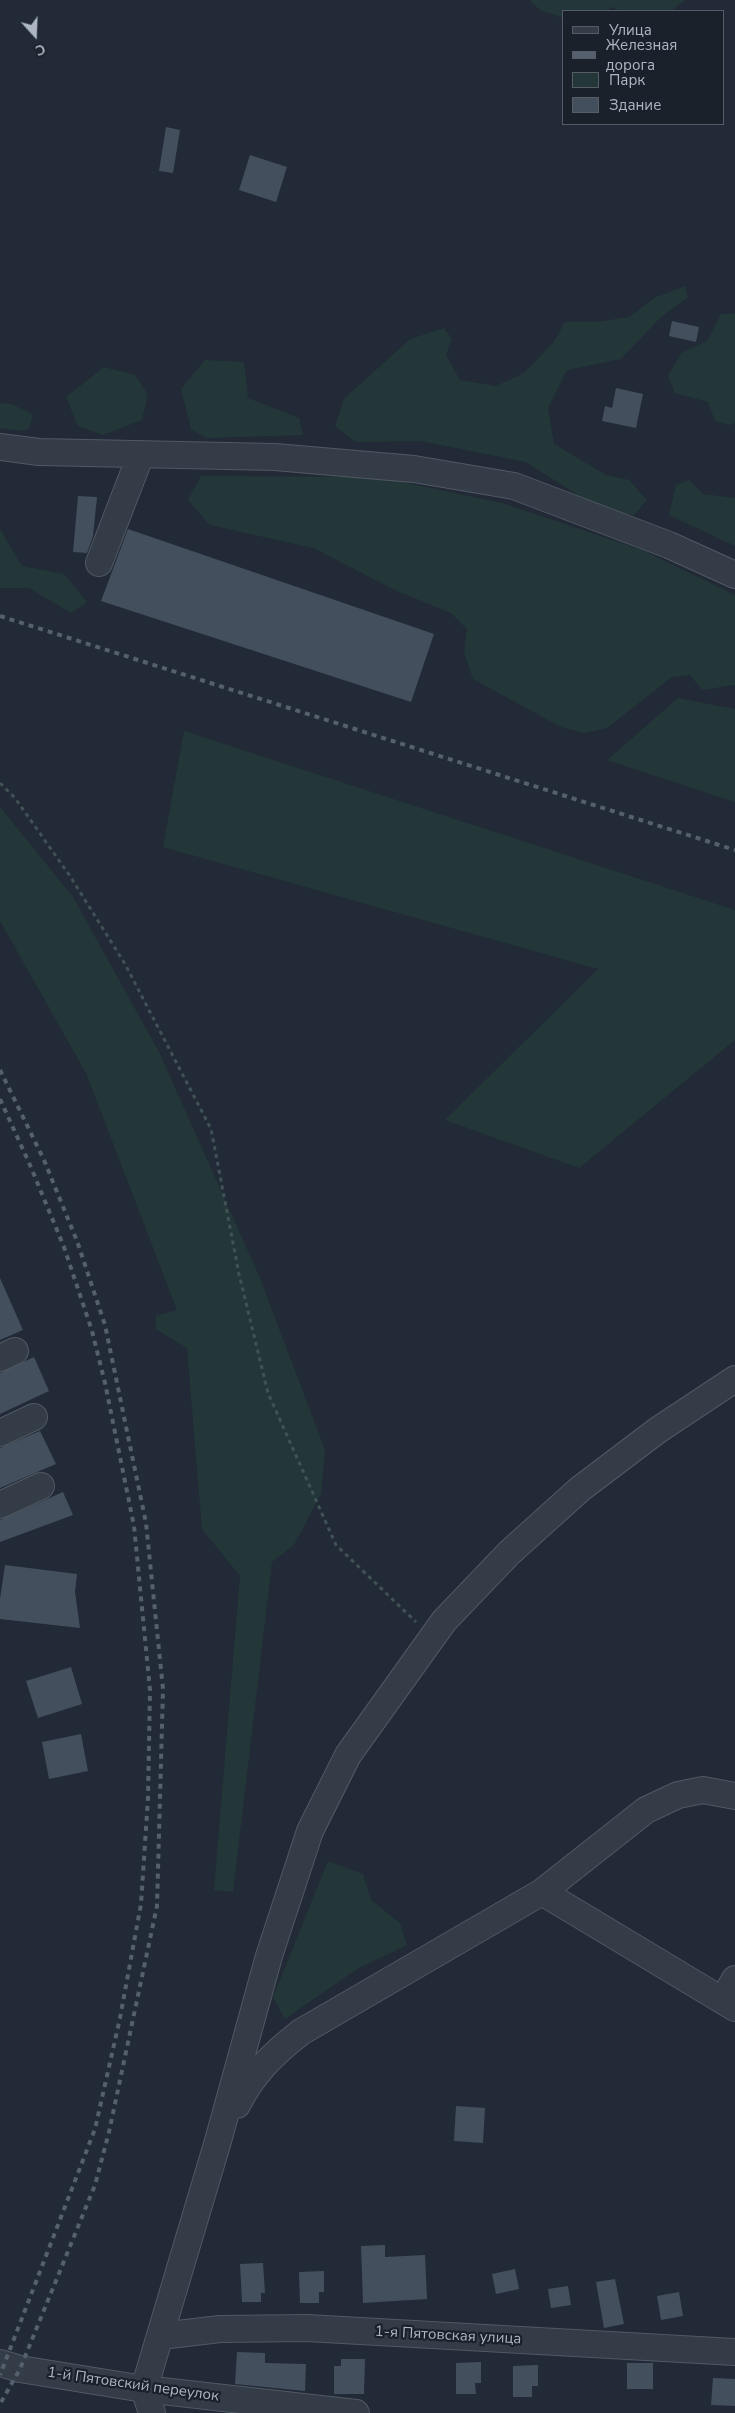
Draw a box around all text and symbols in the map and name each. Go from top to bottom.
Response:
north arrow [10,10,60,60]
legend [562,10,725,125]
text: Улица [609,20,652,40]
text: Железная дорога [606,35,677,75]
text: С [33,39,48,60]
text: Парк [609,70,645,90]
text: Здание [609,95,661,115]
street label: 1-я Пятовская улица [374,2323,522,2349]
street label: 1-й Пятовский переулок [46,2364,220,2406]

